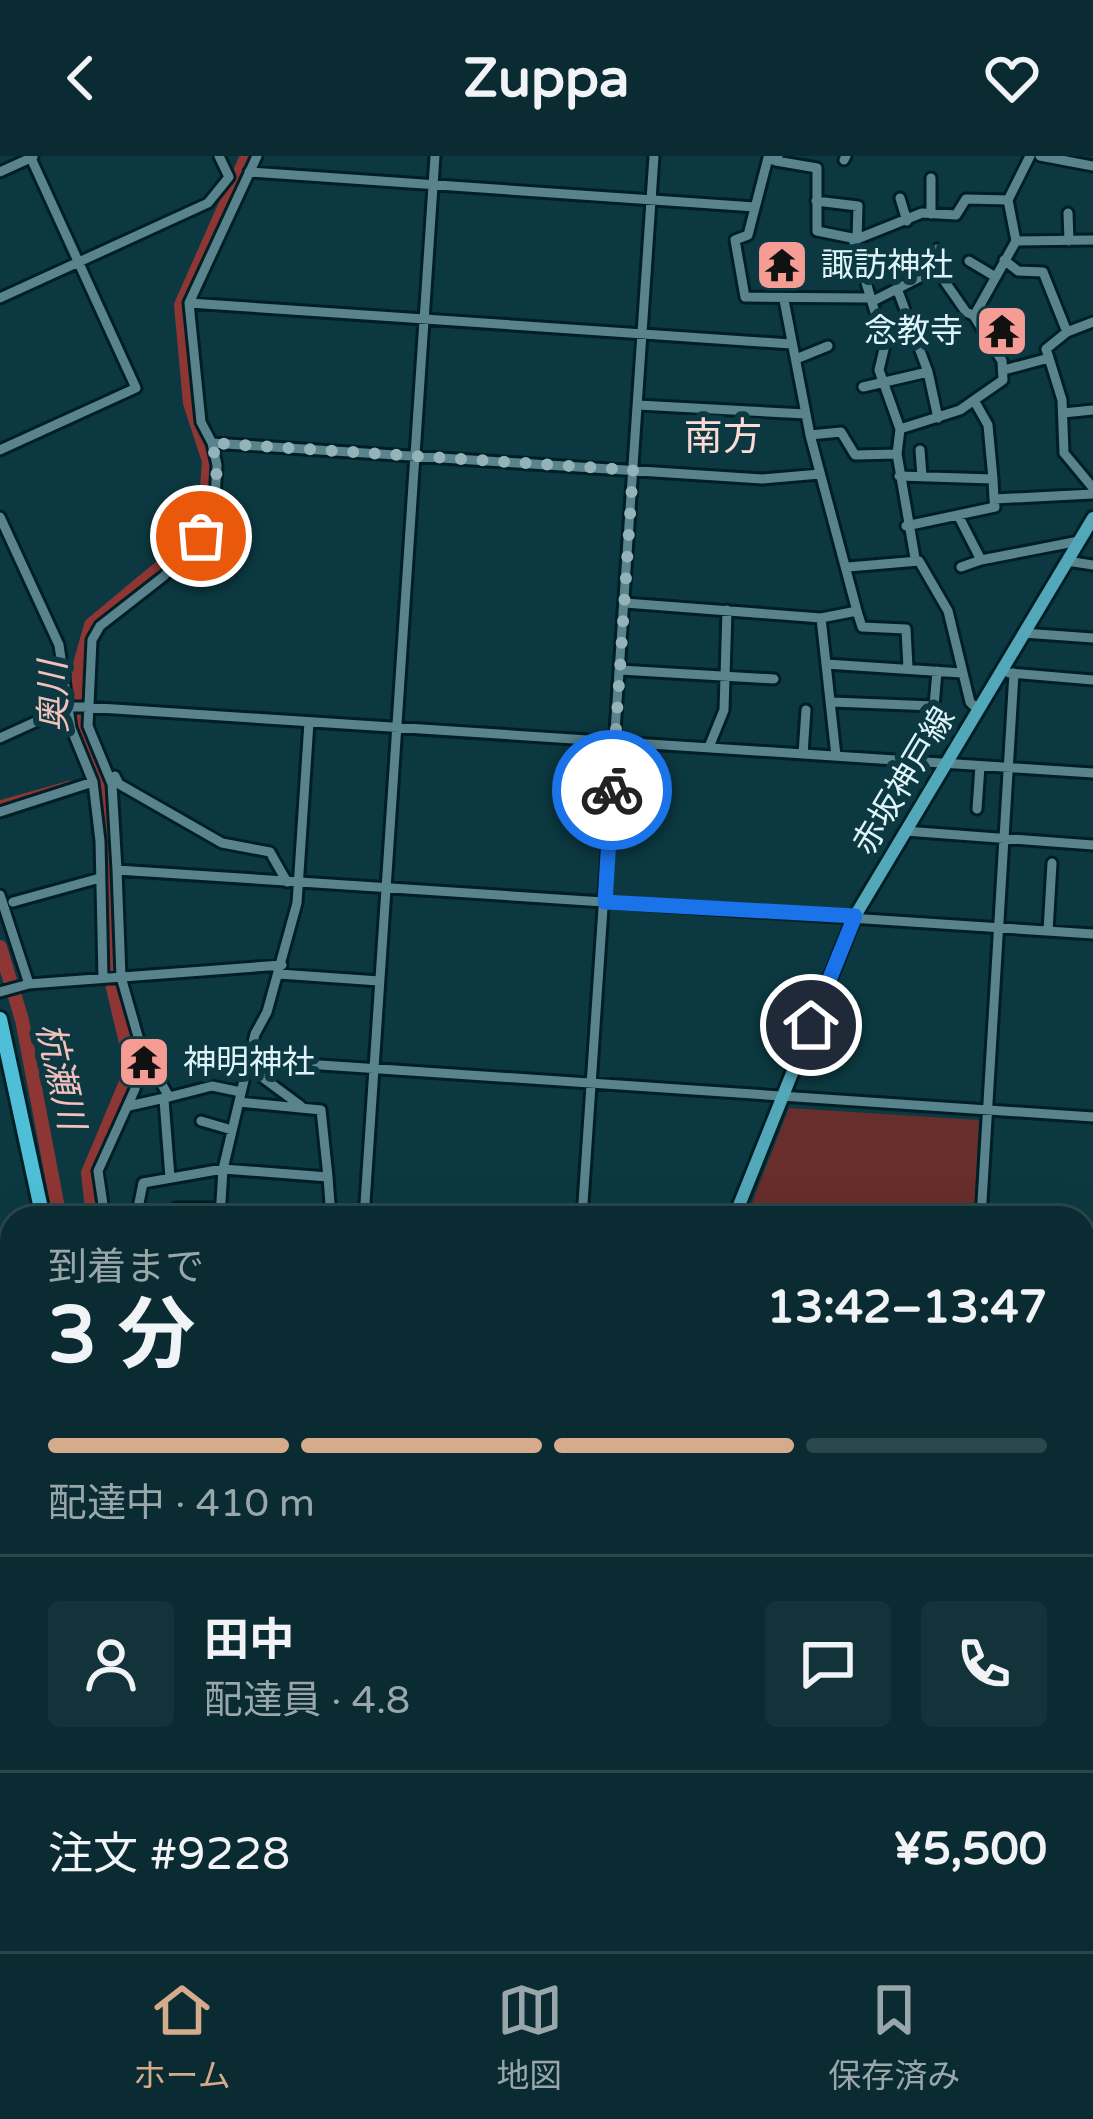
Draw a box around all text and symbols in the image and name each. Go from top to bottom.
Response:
icon: back [48,45,114,111]
icon: heart [979,45,1045,111]
text: Zuppa [464,46,629,111]
temple icon: 諏訪神社 [754,237,810,293]
place label: 諏訪神社 [821,246,953,285]
temple icon: 念教寺 [974,303,1030,359]
place label: 念教寺 [864,312,963,351]
district label: 南方 [684,414,762,461]
pin [150,485,252,587]
icon: bag [168,503,234,569]
water label: 奥川 [32,657,76,733]
street label: 赤坂神戸線 [845,700,963,862]
courier [552,730,672,850]
icon: bike [579,757,645,823]
pin [760,974,862,1076]
icon: home [778,992,844,1058]
water label: 杭瀬川 [27,1019,94,1137]
temple icon: 神明神社 [116,1034,172,1090]
place label: 神明神社 [183,1043,315,1082]
text: 到着まで [48,1244,204,1291]
text: 13:42–13:47 [767,1281,1047,1335]
text: 3 分 [48,1289,195,1383]
text: 配達中 · 410 m [48,1480,315,1527]
button: person [48,1601,174,1727]
button: chat [765,1601,891,1727]
button: phone [921,1601,1047,1727]
text: 田中 [204,1614,294,1668]
text: 配達員 · 4.8 [204,1677,410,1724]
text: ¥5,500 [893,1823,1047,1877]
text: 注文 #9228 [48,1828,290,1882]
tab: ホーム [133,1977,231,2097]
tab: 地図 [497,1977,563,2097]
tab: 保存済み [828,1977,960,2097]

